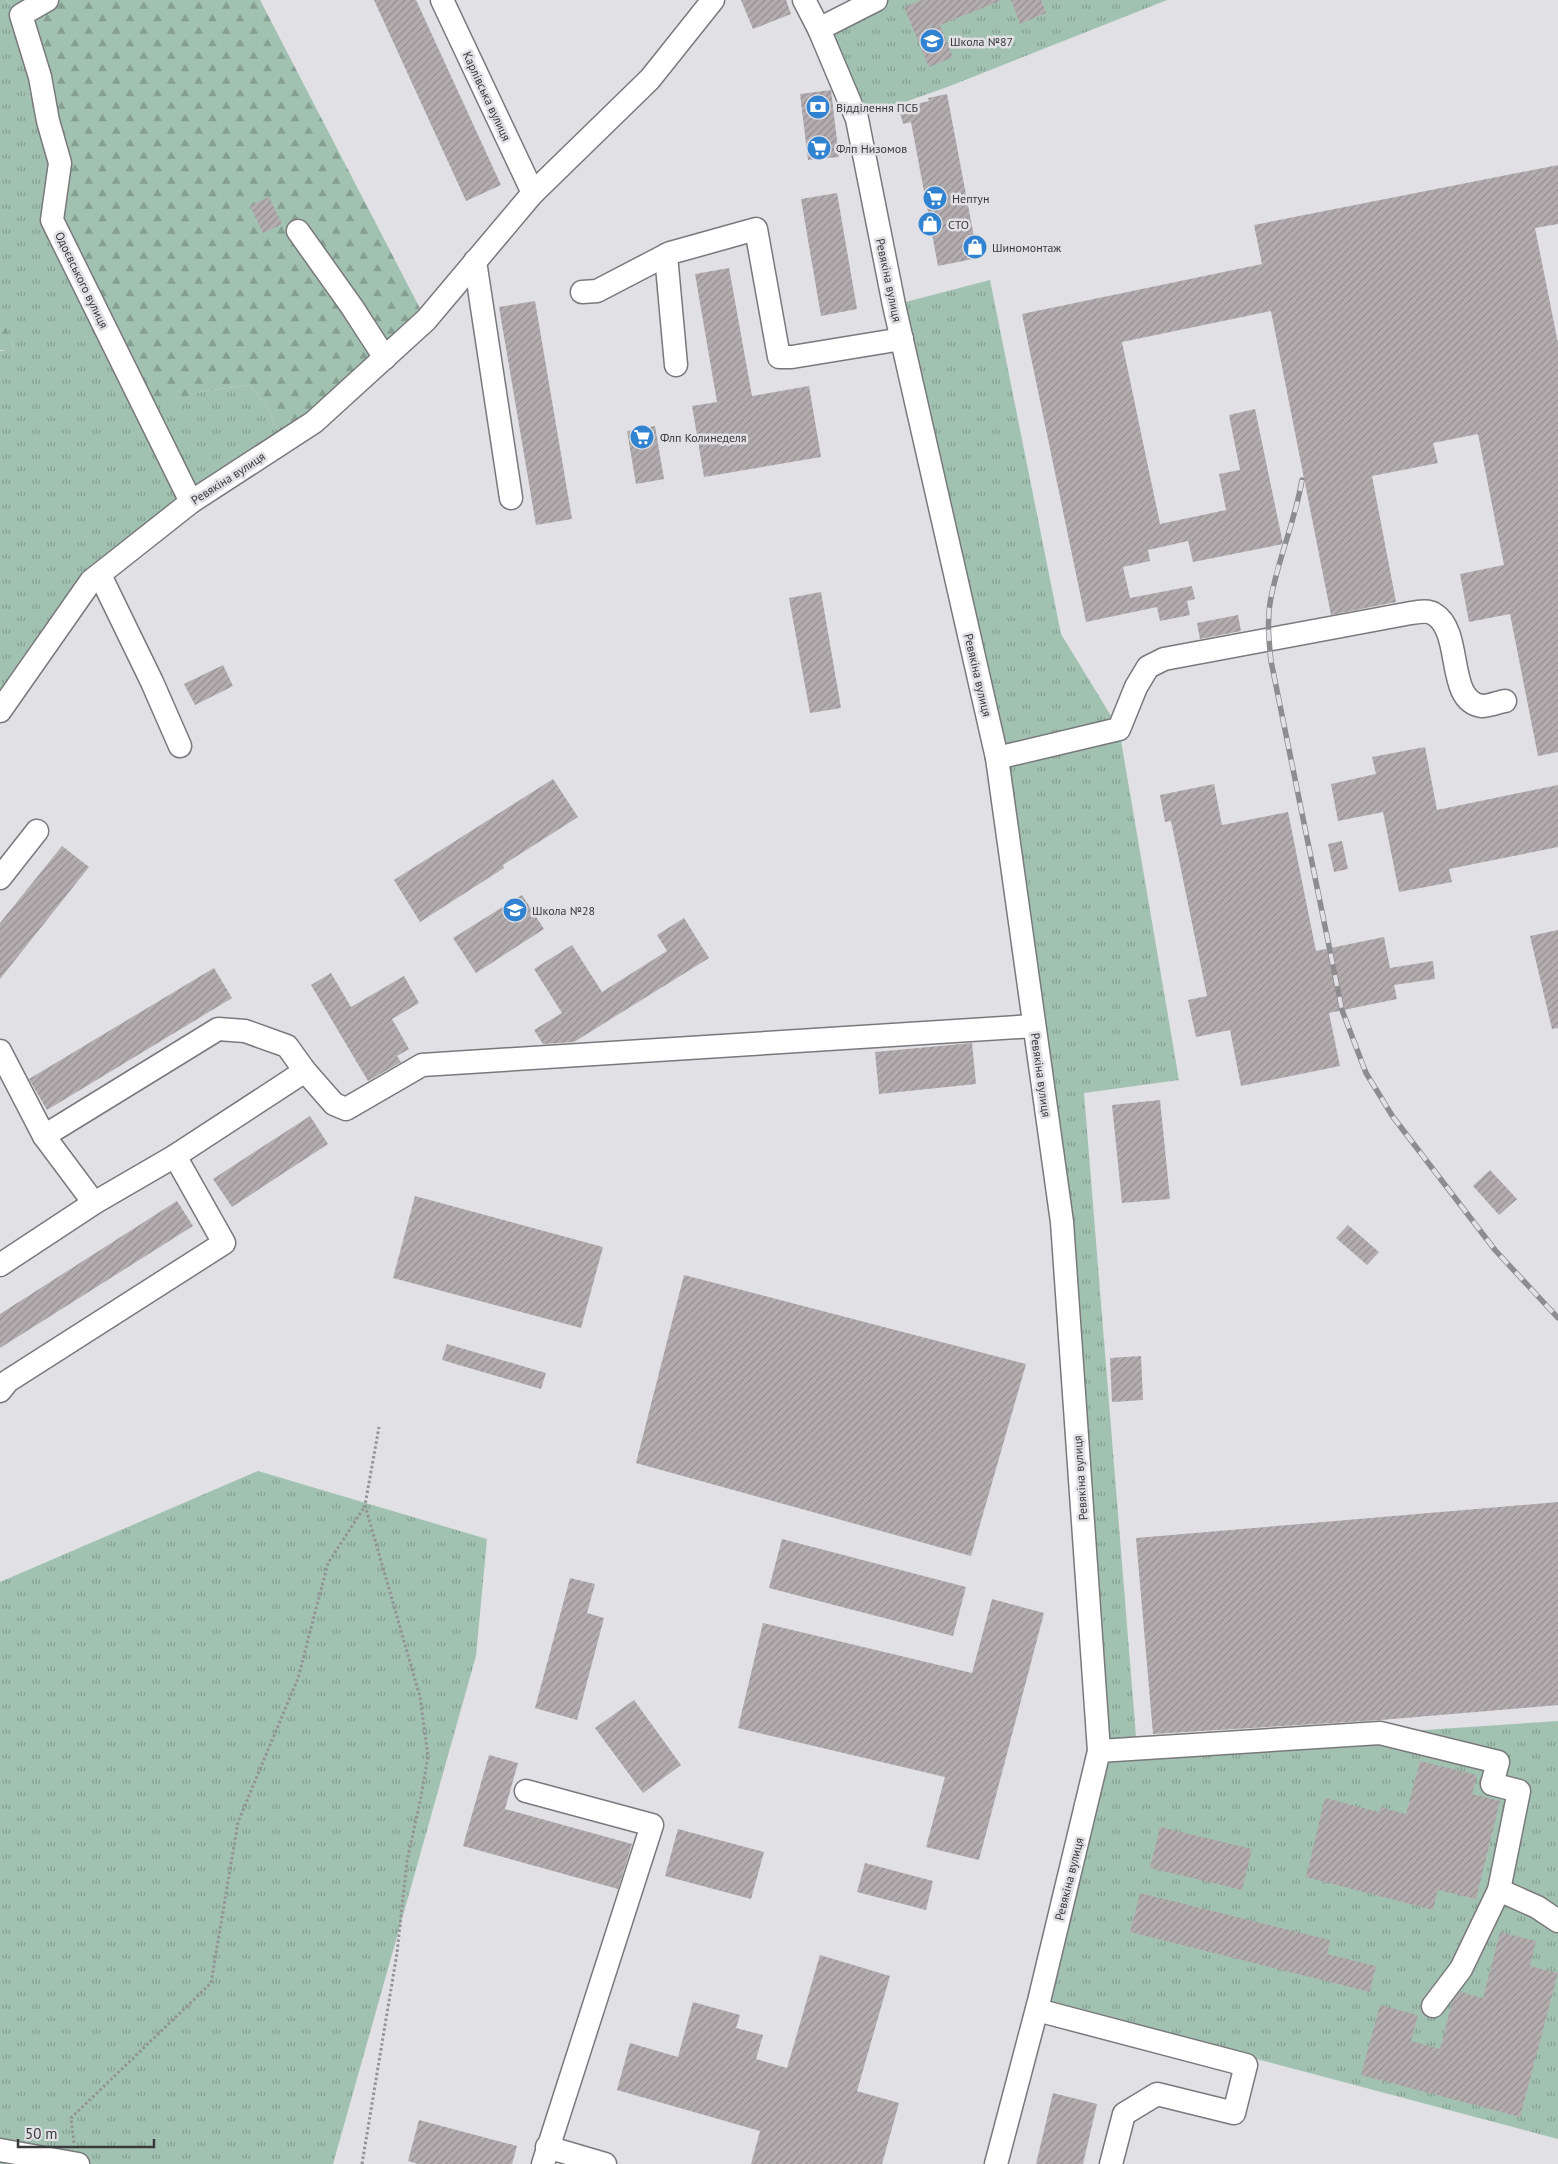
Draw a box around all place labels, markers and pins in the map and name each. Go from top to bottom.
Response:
school or university icon: Школа №87 [919,28,945,54]
place label: Школа №87 [950,34,1013,49]
bank icon: Відділення ПСБ [805,94,831,120]
place label: Відділення ПСБ [836,100,919,115]
supermarket icon: Флп Низомов [806,135,832,161]
place label: Флп Низомов [836,141,907,156]
supermarket icon: Нептун [922,185,948,211]
place label: Нептун [952,191,989,206]
shop icon: СТО [917,211,943,237]
place label: СТО [948,217,969,232]
shop icon: Шиномонтаж [962,234,988,260]
place label: Шиномонтаж [992,240,1061,255]
supermarket icon: Флп Колинеделя [629,424,655,450]
place label: Флп Колинеделя [660,430,747,445]
school or university icon: Школа №28 [502,897,528,923]
place label: Школа №28 [532,903,595,918]

